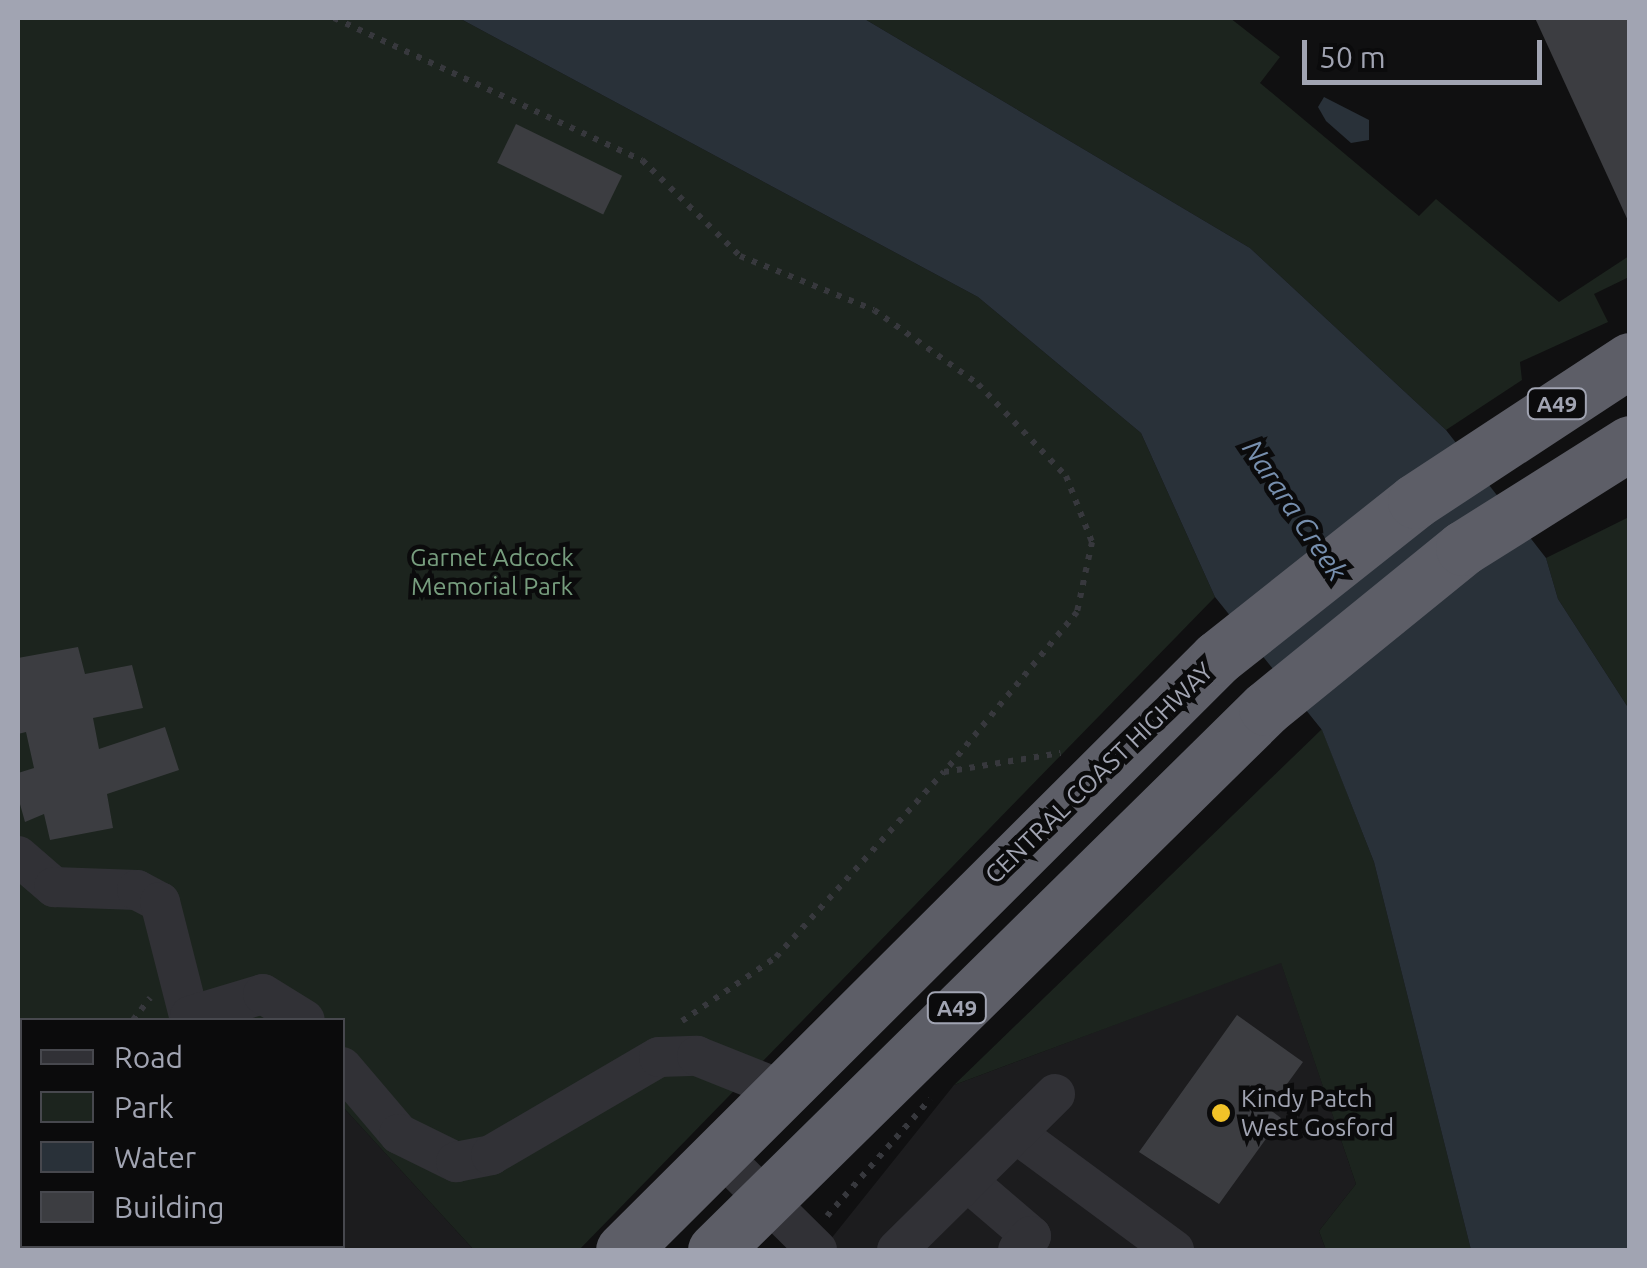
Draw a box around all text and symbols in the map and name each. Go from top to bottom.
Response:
scale bar [1307,20,1547,82]
text: 50 m [1319,40,1386,74]
road number: A49 [1524,387,1590,421]
water label: Narara Creek [1235,433,1355,587]
park label: Garnet Adcock Memorial Park [410,543,574,602]
street label: CENTRAL COAST HIGHWAY [979,656,1219,890]
road number: A49 [924,991,990,1025]
legend [20,1018,345,1248]
text: Road [114,1040,183,1074]
place label: Kindy Patch West Gosford [1241,1084,1394,1143]
text: Park [114,1090,174,1124]
marker: Kindy Patch West Gosford [1210,1102,1232,1124]
text: Water [114,1140,196,1174]
text: Building [114,1190,225,1224]

